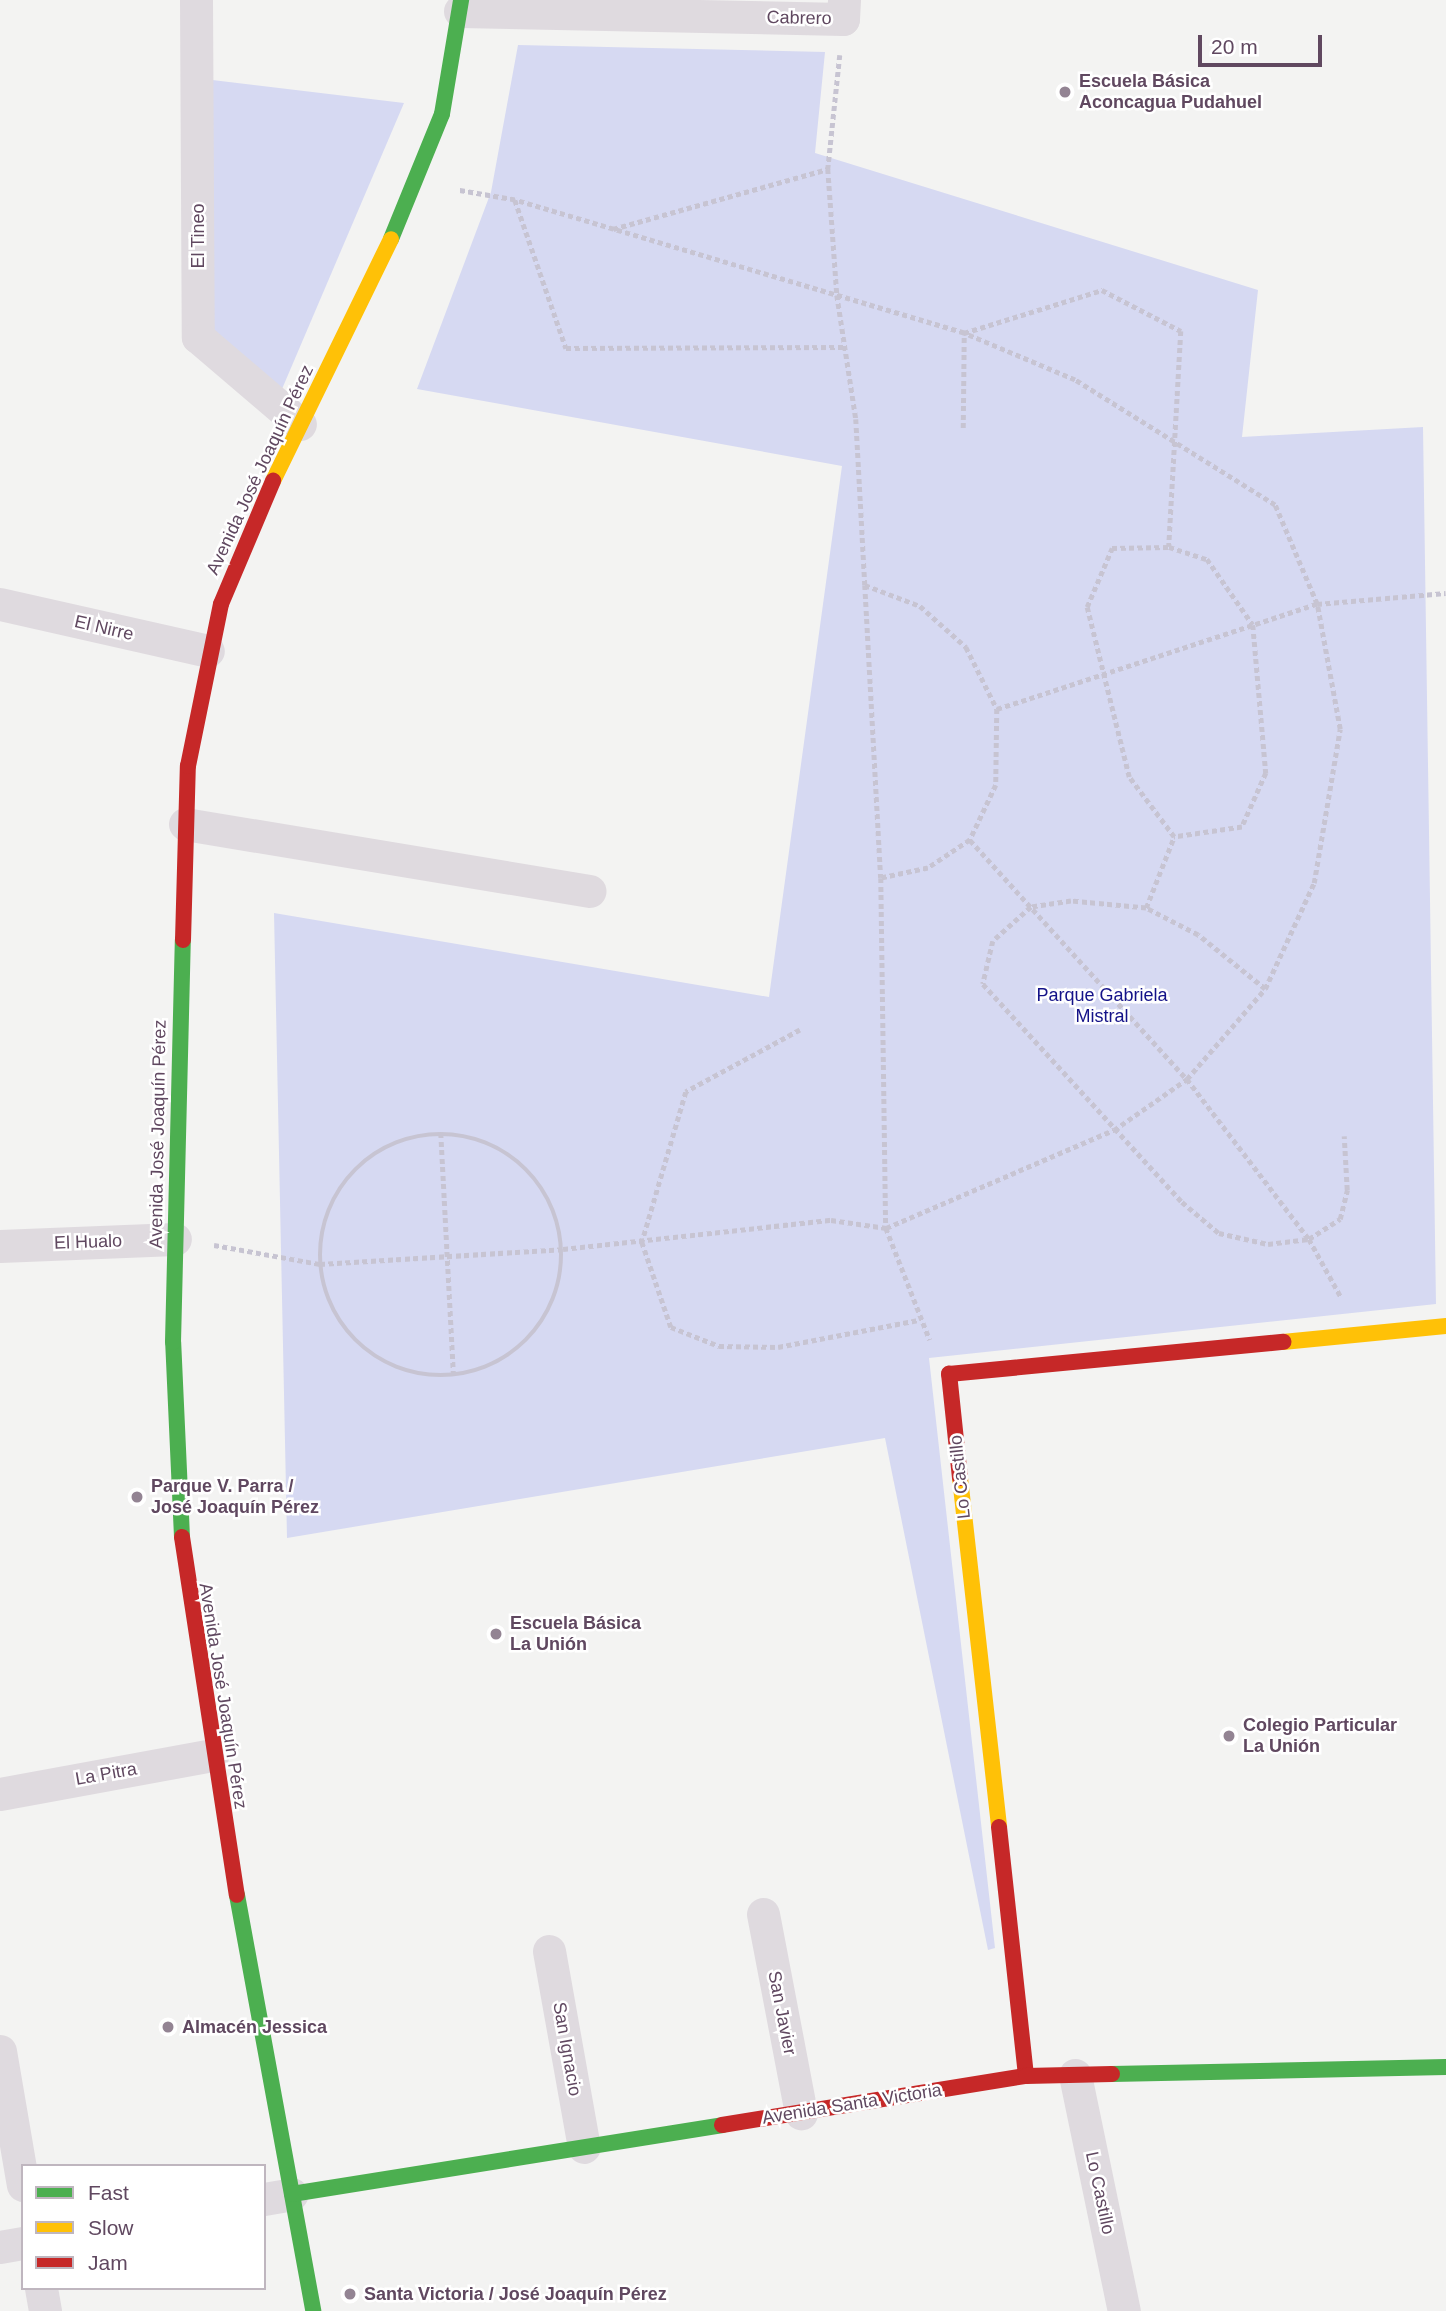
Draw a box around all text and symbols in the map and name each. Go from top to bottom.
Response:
street label: Cabrero [766,7,832,29]
scale bar [1201,21,1325,65]
text: 20 m [1211,35,1258,58]
place label: Escuela Básica Aconcagua Pudahuel [1079,71,1262,114]
marker: Escuela Básica Aconcagua Pudahuel [1057,84,1073,100]
street label: El Tineo [187,203,209,269]
street label: Avenida José Joaquín Pérez [202,362,318,578]
street label: El Nirre [72,611,136,645]
park label: Parque Gabriela Mistral [1036,985,1168,1028]
street label: Avenida José Joaquín Pérez [145,1019,171,1249]
street label: El Hualo [54,1230,122,1254]
street label: Lo Castillo [945,1434,975,1520]
place label: Parque V. Parra / José Joaquín Pérez [151,1476,319,1518]
marker: Parque V. Parra / José Joaquín Pérez [129,1489,145,1505]
street label: Avenida José Joaquín Pérez [194,1581,252,1811]
place label: Escuela Básica La Unión [510,1613,641,1656]
marker: Escuela Básica La Unión [488,1626,504,1642]
place label: Colegio Particular La Unión [1243,1715,1397,1758]
marker: Colegio Particular La Unión [1221,1728,1237,1744]
street label: La Pitra [74,1758,138,1790]
street label: San Javier [763,1969,801,2057]
street label: San Ignacio [548,2000,586,2098]
place label: Almacén Jessica [182,2016,327,2038]
marker: Almacén Jessica [160,2019,176,2035]
street label: Avenida Santa Victoria [761,2079,943,2129]
street label: Lo Castillo [1081,2150,1119,2236]
legend [21,2164,266,2290]
text: Fast [88,2181,129,2204]
text: Slow [88,2216,134,2239]
text: Jam [88,2251,128,2274]
place label: Santa Victoria / José Joaquín Pérez [364,2283,667,2305]
marker: Santa Victoria / José Joaquín Pérez [342,2286,358,2302]

